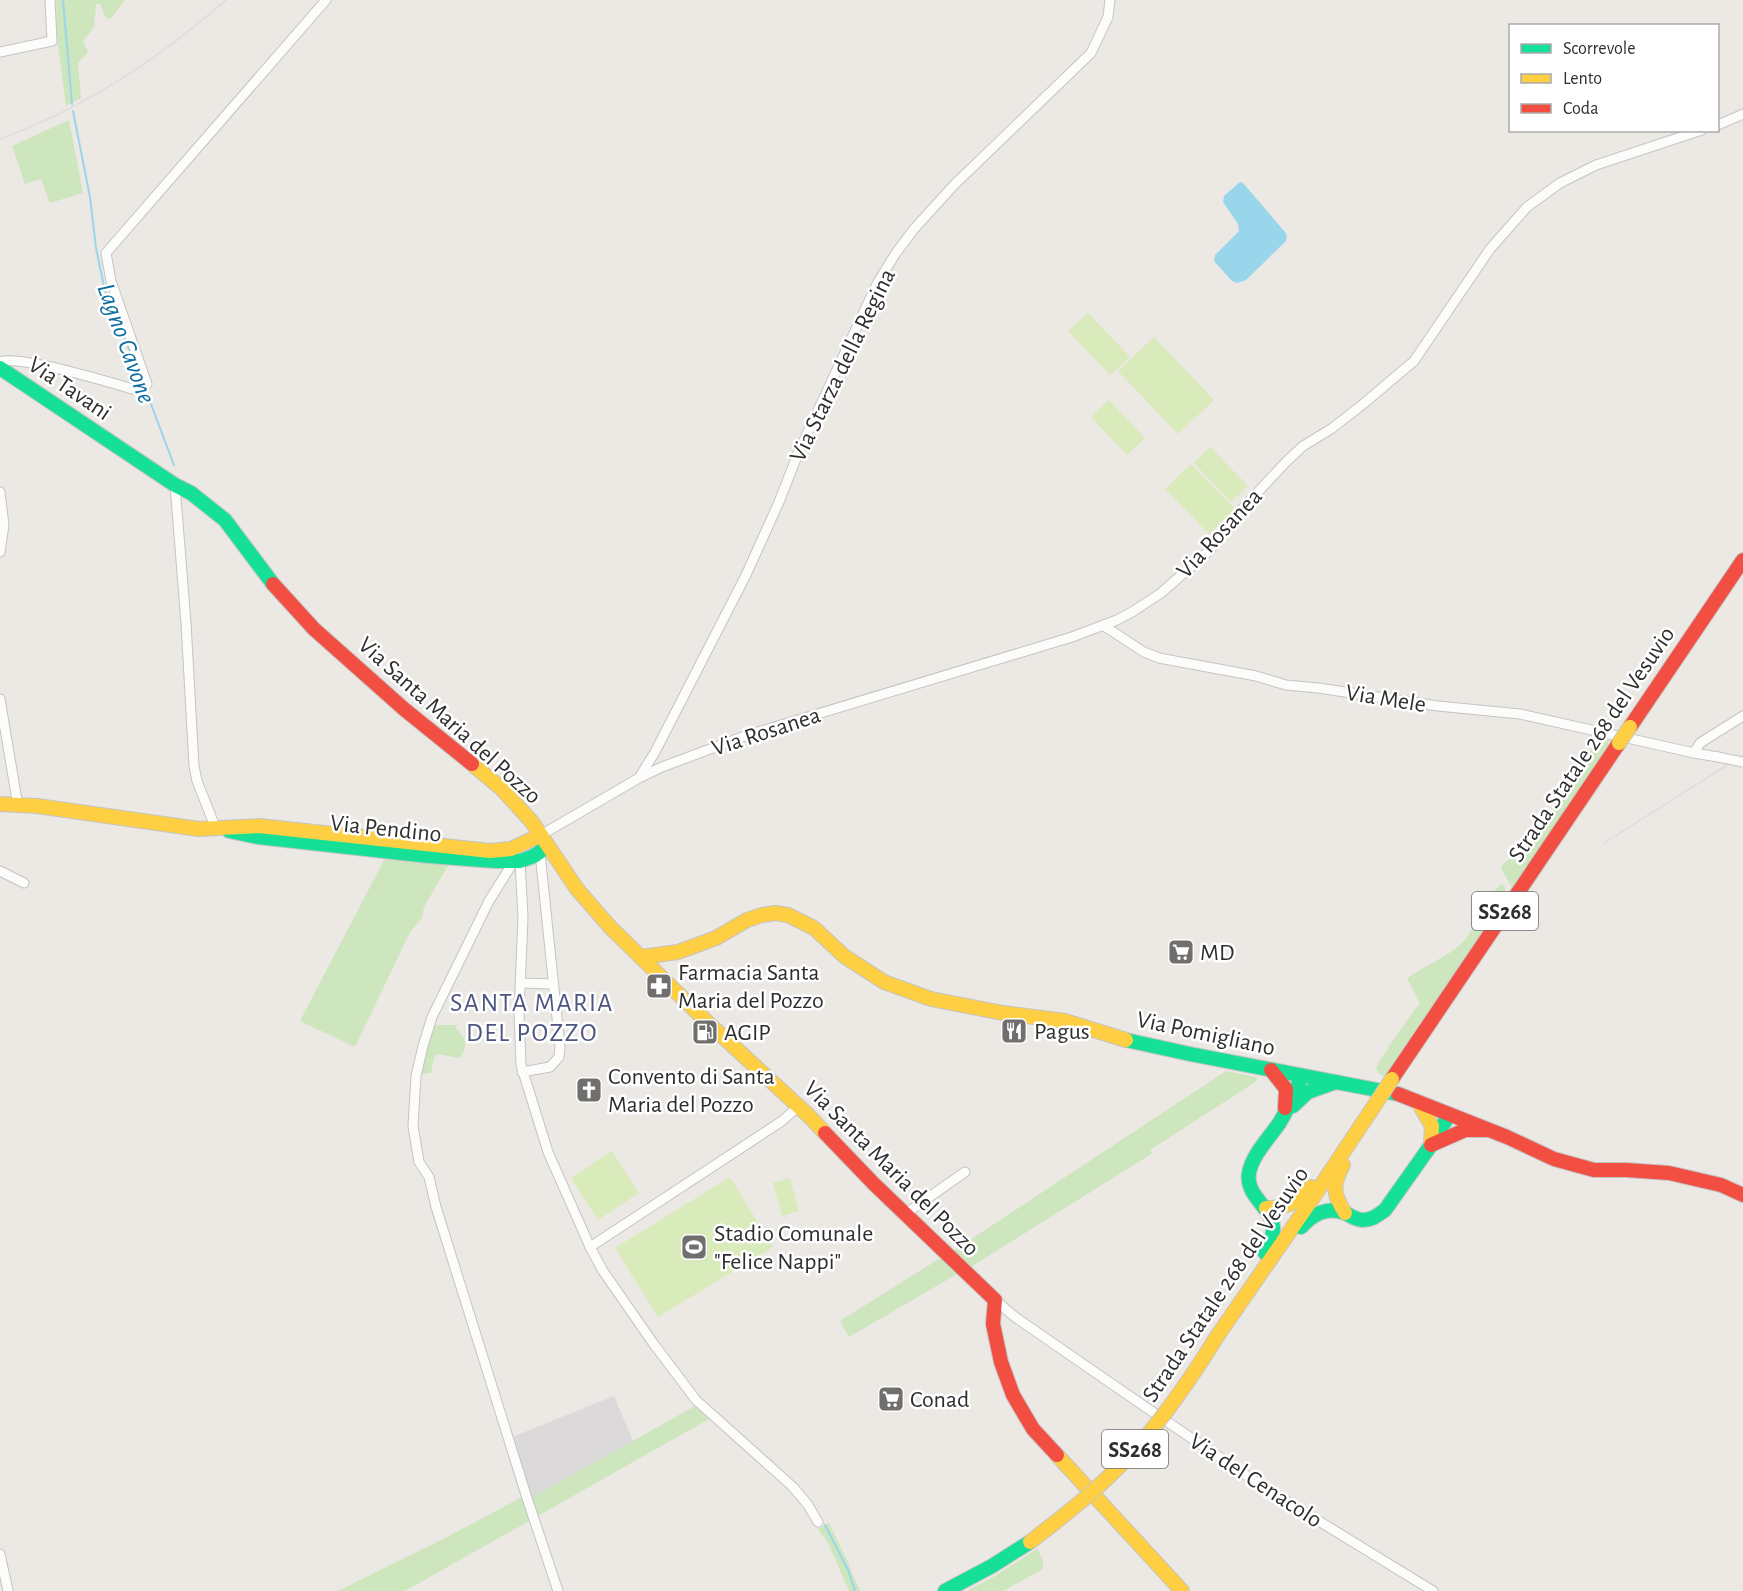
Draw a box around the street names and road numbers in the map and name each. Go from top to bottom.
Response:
street label: Via Starza della Regina [786,265,900,466]
street label: Via Tavani [24,353,115,425]
street label: Via Rosanea [1172,484,1267,583]
street label: Strada Statale 268 del Vesuvio [1504,623,1679,866]
street label: Via Santa Maria del Pozzo [353,633,545,809]
street label: Via Mele [1344,681,1428,717]
street label: Via Rosanea [709,703,824,761]
street label: Via Pendino [329,811,443,847]
road number: SS268 [1472,892,1538,930]
street label: Via Pomigliano [1134,1008,1277,1060]
street label: Via Santa Maria del Pozzo [799,1076,984,1261]
street label: Strada Statale 268 del Vesuvio [1138,1163,1313,1406]
street label: Via del Cenacolo [1185,1429,1326,1533]
road number: SS268 [1102,1430,1168,1468]

